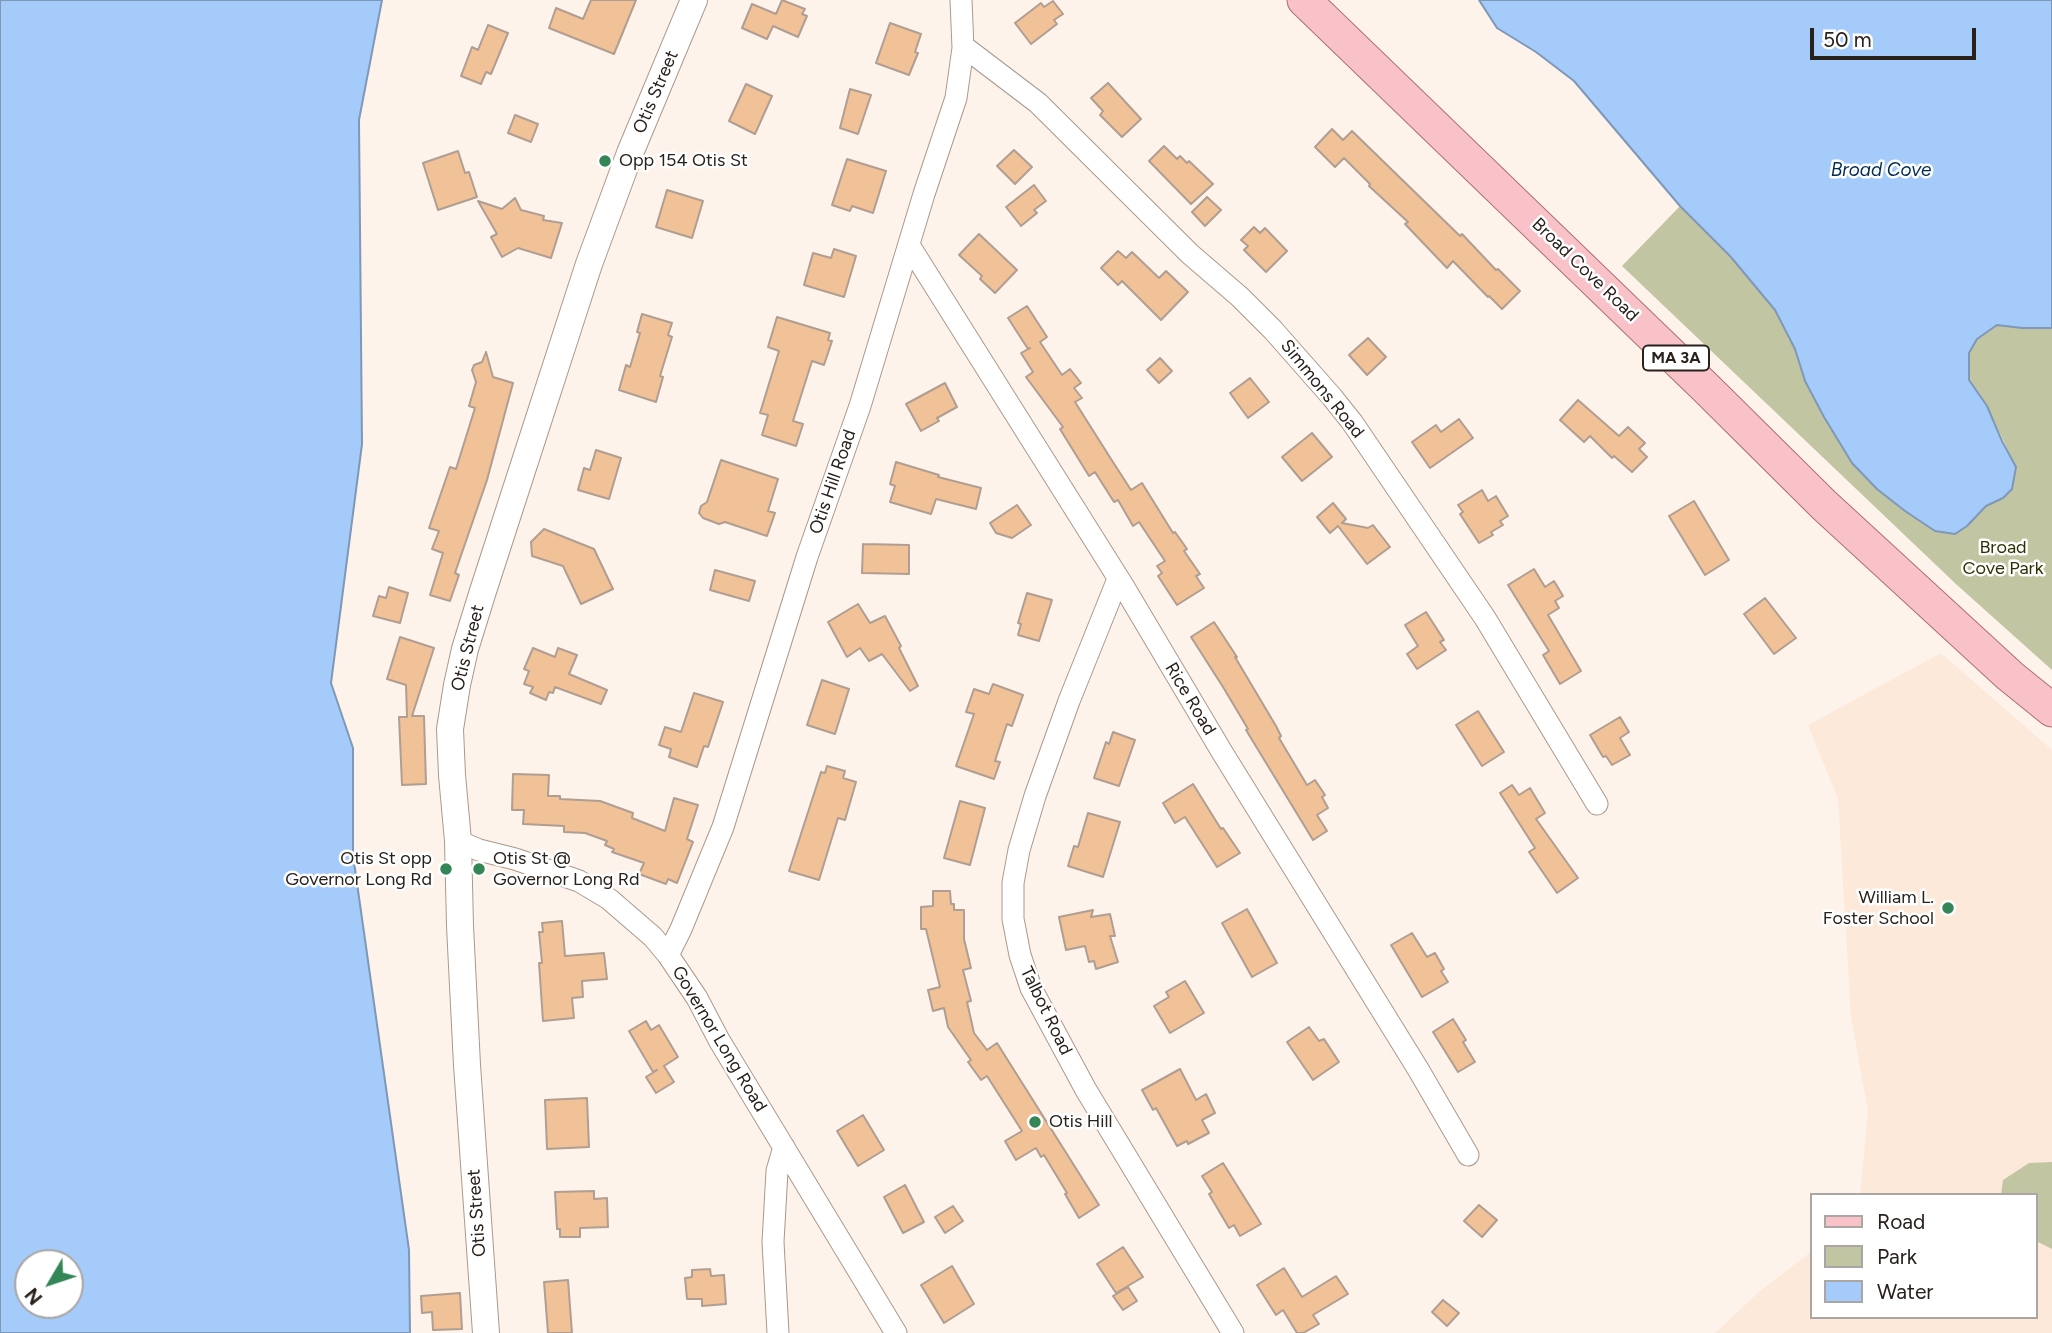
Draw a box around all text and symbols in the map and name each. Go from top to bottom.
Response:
scale bar [1814,14,1980,58]
text: 50 m [1823,27,1872,52]
street label: Otis Street [629,47,683,137]
place label: Opp 154 Otis St [619,150,748,172]
marker: Opp 154 Otis St [597,153,613,169]
water label: Broad Cove [1831,159,1931,181]
street label: Broad Cove Road [1527,214,1643,326]
street label: Simmons Road [1276,335,1368,443]
road number: MA 3A [1643,346,1709,370]
street label: Otis Hill Road [805,427,861,537]
park label: Broad Cove Park [1963,537,2043,580]
street label: Otis Street [447,603,489,693]
street label: Rice Road [1160,659,1220,739]
place label: Otis St opp Governor Long Rd [285,848,432,890]
place label: Otis St @ Governor Long Rd [493,848,640,890]
marker: Otis St opp Governor Long Rd [438,861,454,877]
marker: Otis St @ Governor Long Rd [471,861,487,877]
place label: William L. Foster School [1823,887,1934,930]
marker: William L. Foster School [1940,900,1956,916]
street label: Governor Long Road [667,962,771,1116]
street label: Talbot Road [1015,963,1077,1059]
place label: Otis Hill [1049,1111,1112,1133]
marker: Otis Hill [1027,1114,1043,1130]
street label: Otis Street [463,1168,491,1258]
legend [1811,1193,2038,1319]
text: Road [1877,1209,1925,1234]
text: Park [1877,1244,1917,1269]
north arrow [14,1249,84,1319]
text: Water [1877,1279,1933,1304]
text: N [20,1283,47,1309]

